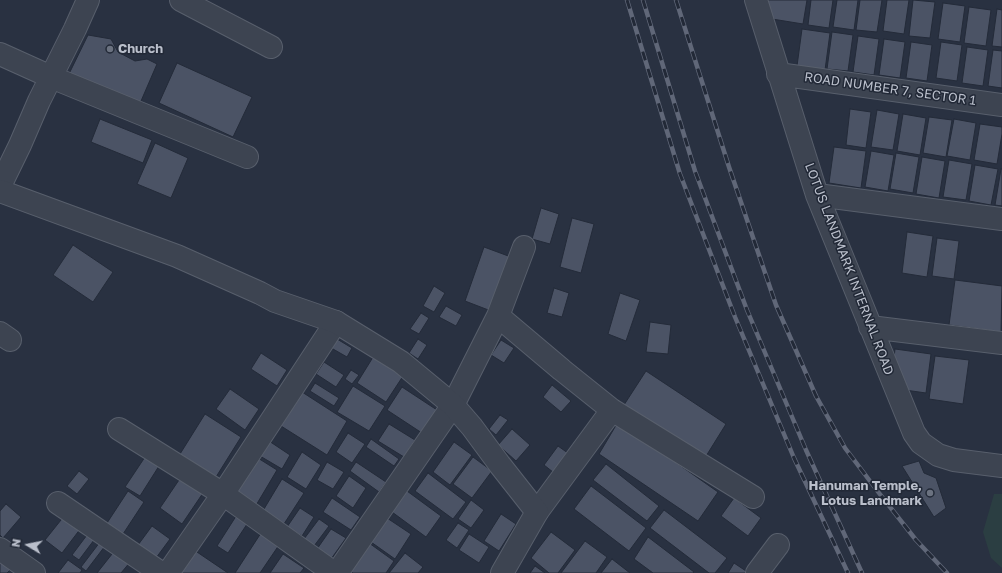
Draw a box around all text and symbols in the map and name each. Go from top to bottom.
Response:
place label: Church [118,41,163,57]
marker: Church [105,44,115,54]
street label: ROAD NUMBER 7, SECTOR 1 [803,69,977,109]
street label: LOTUS LANDMARK INTERNAL ROAD [801,161,897,377]
place label: Hanuman Temple, Lotus Landmark [809,478,922,509]
marker: Hanuman Temple, Lotus Landmark [925,488,935,498]
north arrow [8,525,48,565]
text: N [9,538,23,548]

